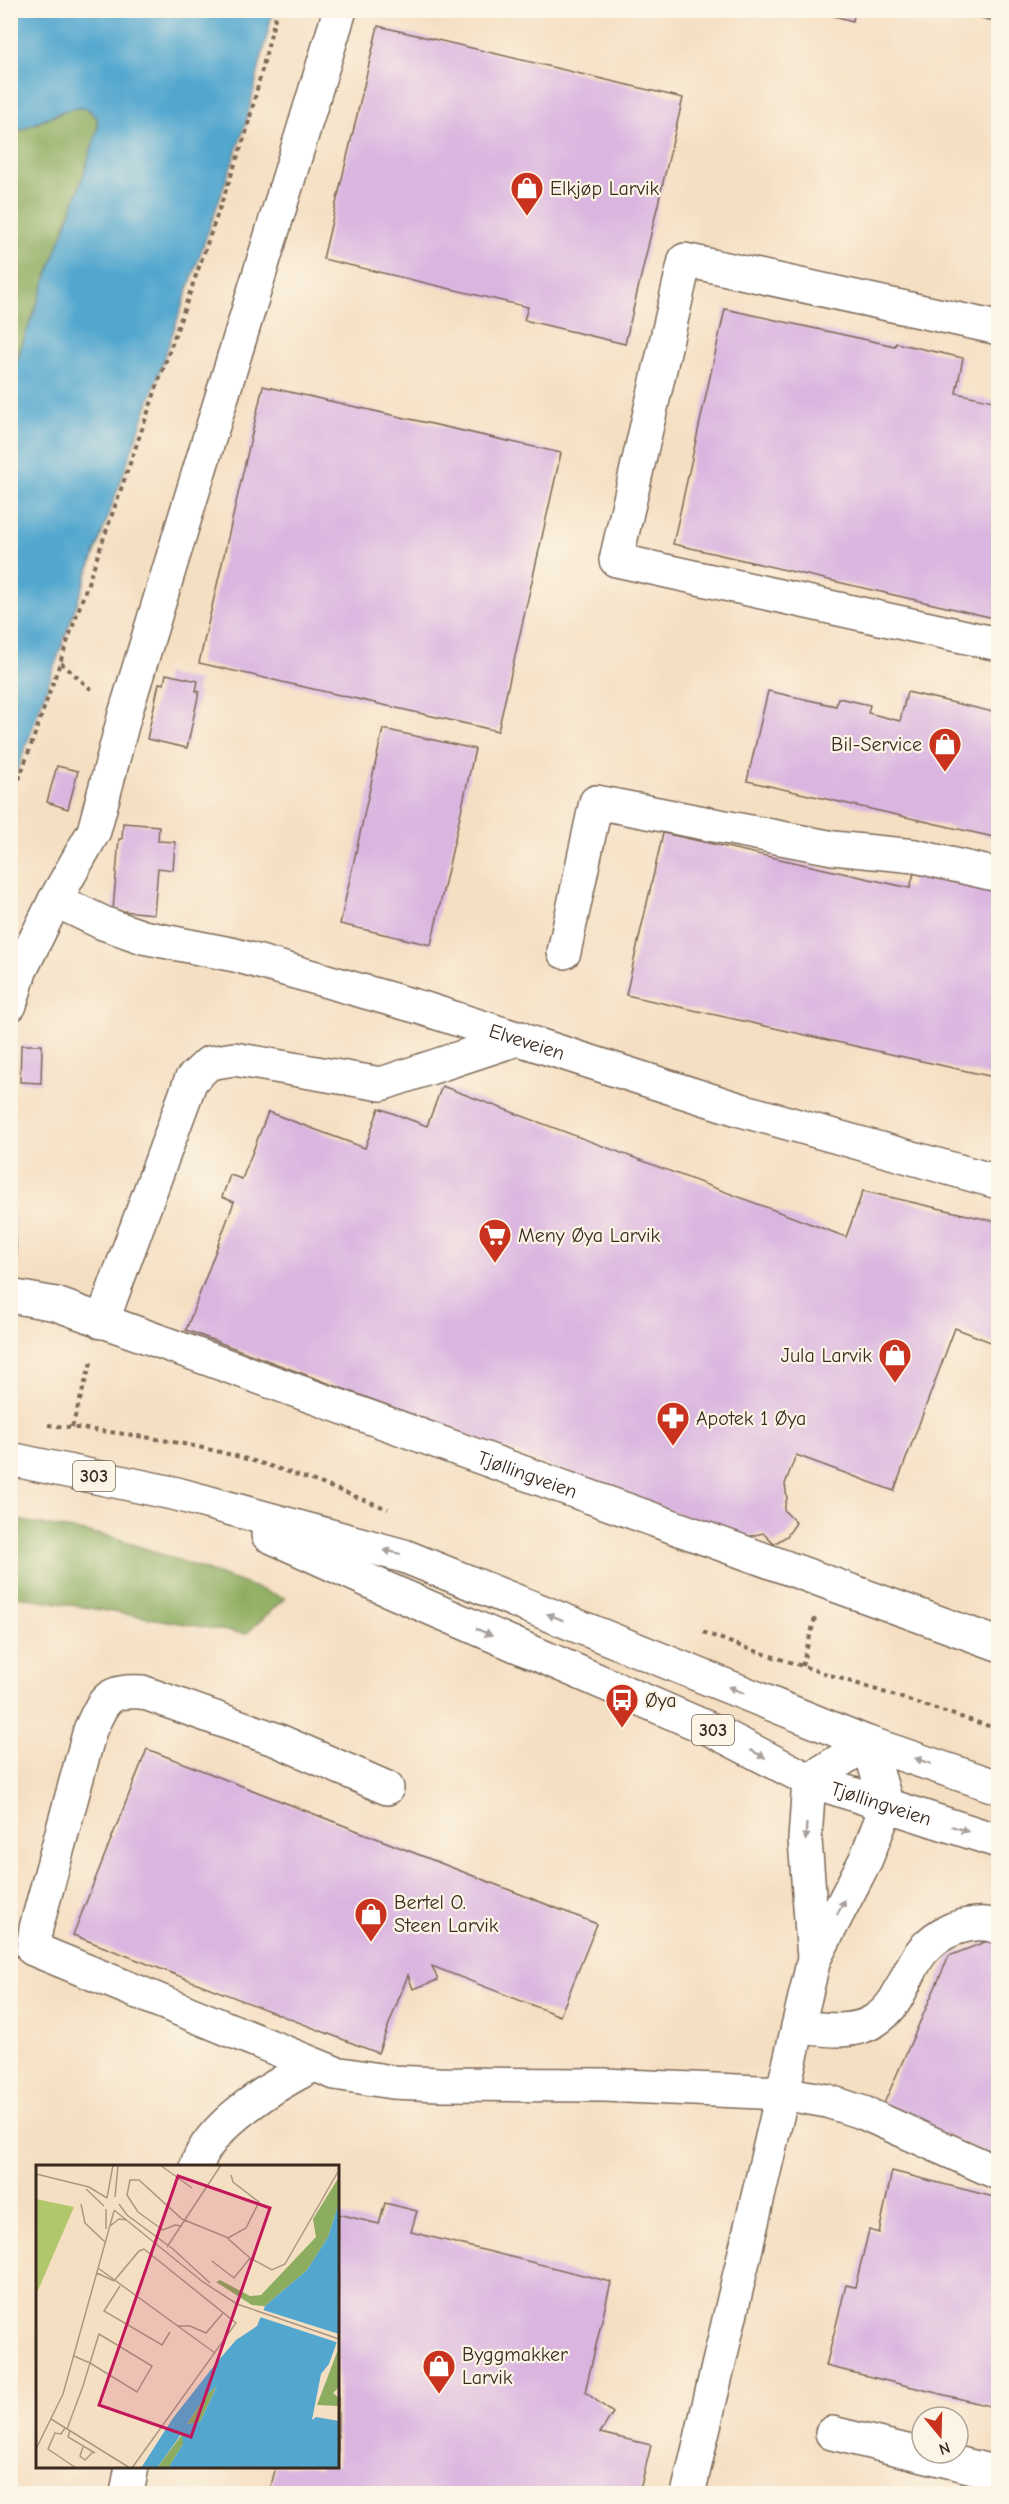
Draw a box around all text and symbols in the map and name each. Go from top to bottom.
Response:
shop icon: Elkjøp Larvik [509,170,545,217]
place label: Elkjøp Larvik [550,177,660,200]
shop icon: Bil-Service [927,726,963,773]
place label: Bil-Service [831,733,922,756]
street label: Elveveien [486,1019,568,1064]
supermarket icon: Meny Øya Larvik [477,1217,513,1264]
place label: Meny Øya Larvik [518,1224,661,1247]
shop icon: Jula Larvik [877,1337,913,1384]
place label: Jula Larvik [781,1344,872,1367]
pharmacy icon: Apotek 1 Øya [655,1400,691,1447]
place label: Apotek 1 Øya [696,1407,806,1430]
street label: Tjøllingveien [475,1446,581,1503]
road number: 303 [73,1461,115,1491]
one-way arrow [383,1547,401,1557]
one-way arrow [546,1611,564,1621]
one-way arrow [476,1627,493,1636]
bus stop icon: Øya [604,1682,640,1729]
one-way arrow [726,1685,744,1695]
place label: Øya [645,1689,677,1712]
road number: 303 [692,1715,734,1745]
one-way arrow [750,1749,767,1759]
one-way arrow [914,1756,932,1766]
street label: Tjøllingveien [828,1776,934,1830]
one-way arrow [801,1822,810,1841]
one-way arrow [951,1825,969,1834]
place label: Bertel O. Steen Larvik [394,1891,499,1937]
shop icon: Bertel O. Steen Larvik [353,1896,389,1943]
one-way arrow [836,1898,846,1915]
inset map [36,2165,339,2468]
place label: Byggmakker Larvik [462,2343,568,2389]
shop icon: Byggmakker Larvik [421,2348,457,2395]
north arrow [910,2405,970,2465]
text: N [937,2438,952,2458]

